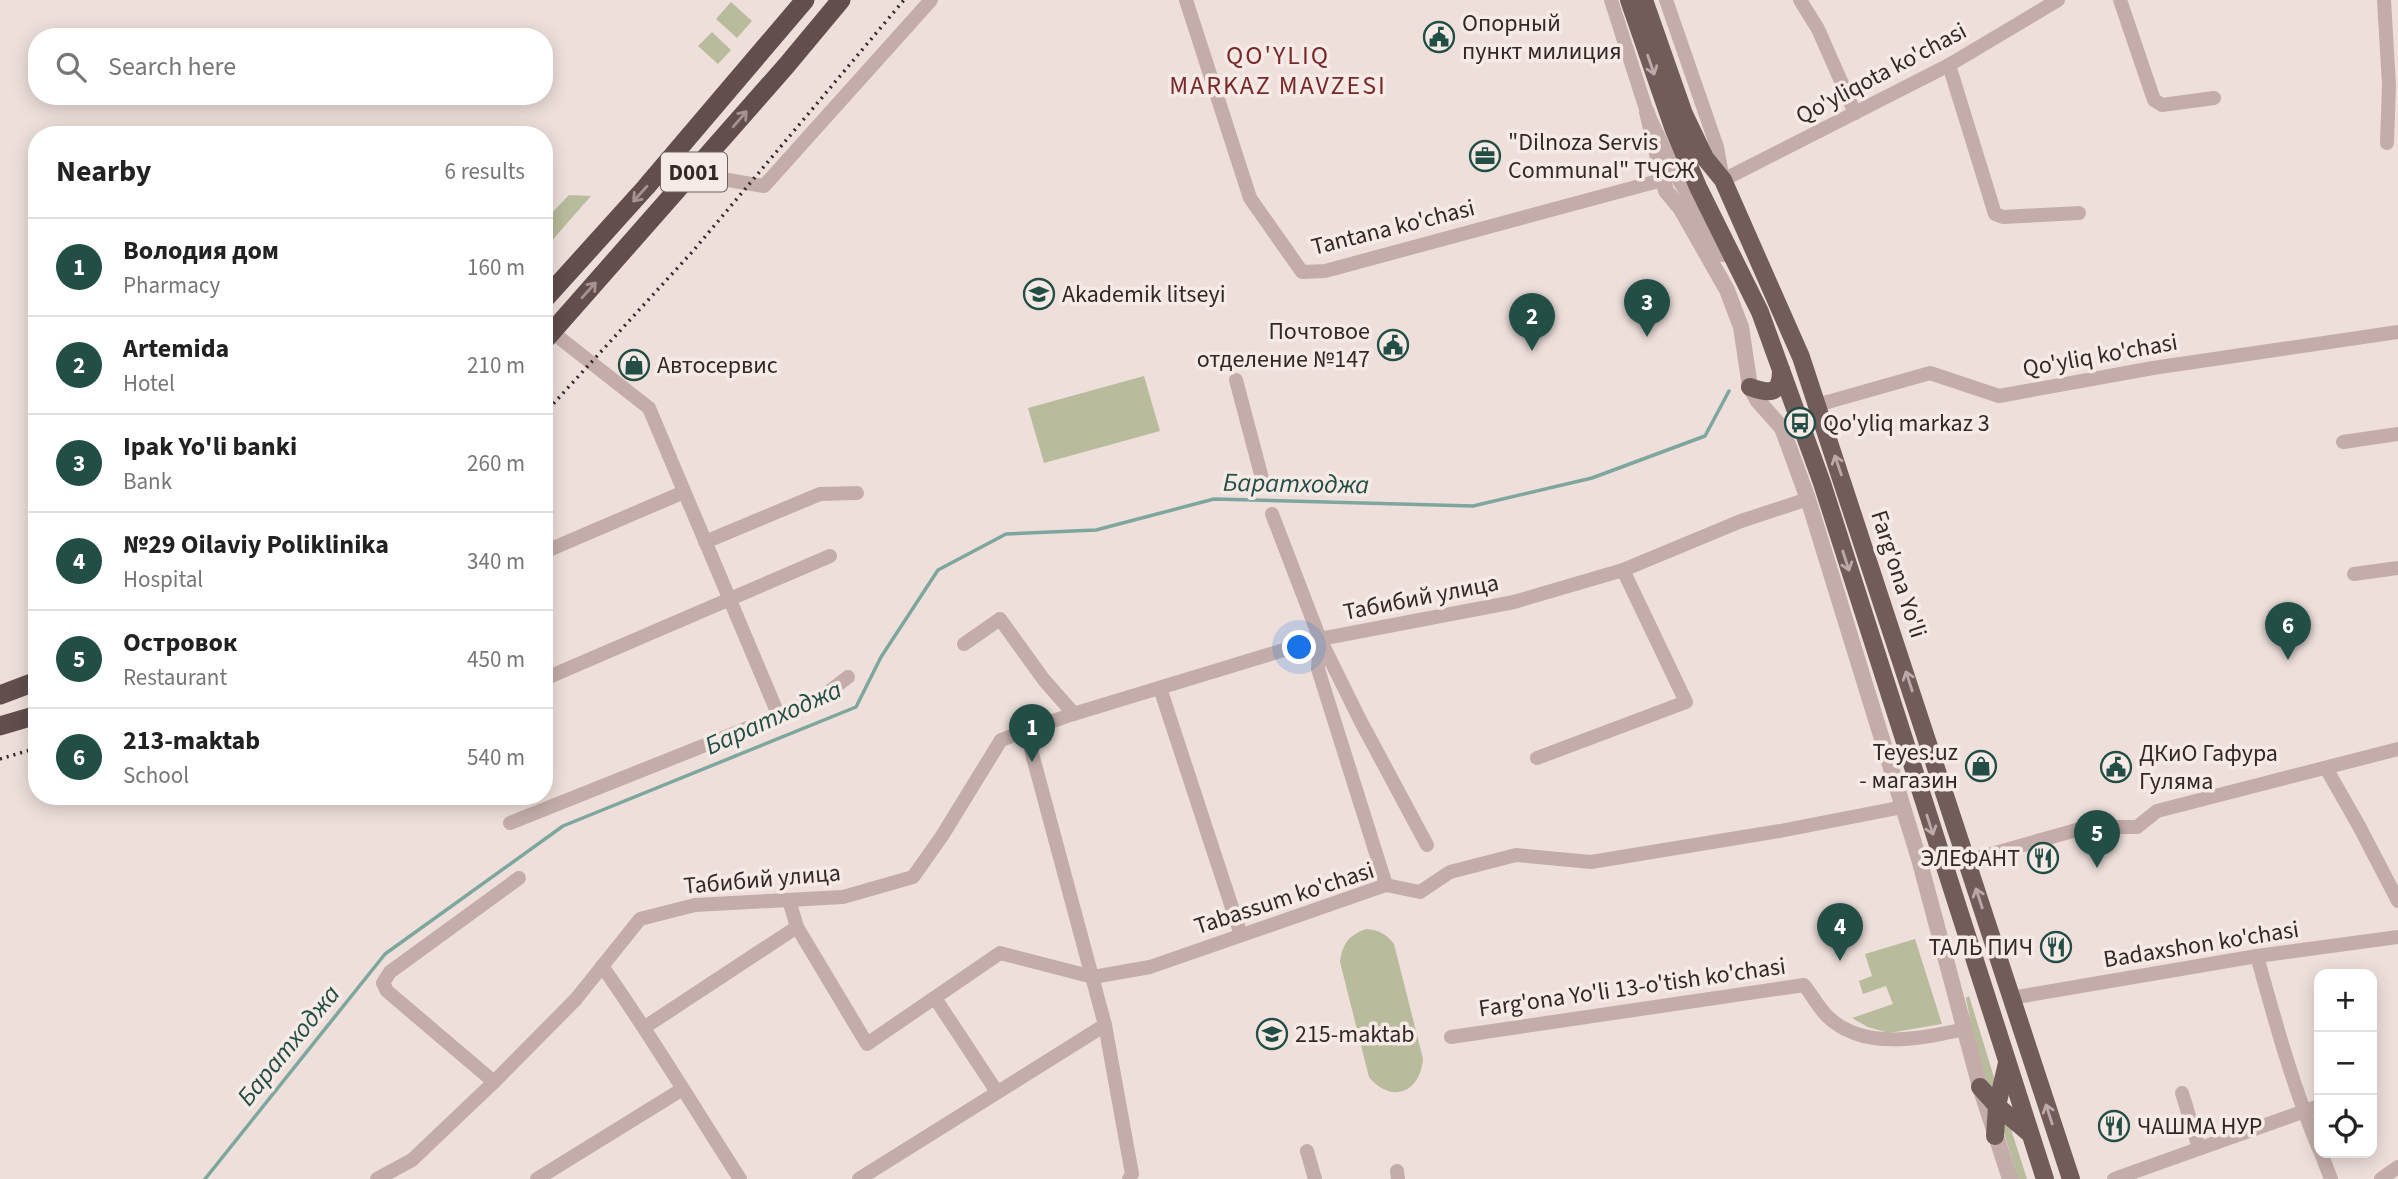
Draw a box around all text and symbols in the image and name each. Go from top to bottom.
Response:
place label: Опорный пункт милиция [1462,6,1622,69]
street label: Qo'yliqota ko'chasi [1790,14,1973,133]
public building icon: Опорный пункт милиция [1422,20,1456,54]
search box [28,28,553,105]
district label: QO'YLIQ MARKAZ MAVZESI [1169,37,1387,104]
icon: search [52,48,90,86]
text: Search here [108,48,236,85]
one-way arrow [1646,53,1658,75]
one-way arrow [731,111,748,128]
place label: "Dilnoza Servis Communal" ТЧСЖ [1508,125,1695,188]
office icon: "Dilnoza Servis Communal" ТЧСЖ [1468,139,1502,173]
text: Nearby [56,150,151,193]
road number: D001 [661,153,727,192]
text: 6 results [445,155,525,188]
one-way arrow [632,185,648,203]
street label: Tantana ko'chasi [1308,190,1478,265]
text: Володия дом [123,232,279,269]
text: 1 [73,251,85,284]
text: 160 m [467,251,525,284]
text: Pharmacy [123,269,220,302]
school or university icon: Akademik litseyi [1022,277,1056,311]
place label: Akademik litseyi [1062,277,1226,312]
pin: 3 [1624,279,1670,337]
one-way arrow [581,282,598,299]
pin: 2 [1509,293,1555,351]
place label: Почтовое отделение №147 [1197,314,1370,377]
street label: Qo'yliq ko'chasi [2020,325,2180,386]
public building icon: Почтовое отделение №147 [1376,328,1410,362]
text: Artemida [123,330,229,367]
shop icon: Автосервис [617,348,651,382]
place label: Автосервис [657,348,778,383]
text: 2 [73,349,85,382]
text: 210 m [467,349,525,382]
text: Hotel [123,367,175,400]
bus stop icon: Qo'yliq markaz 3 [1783,406,1817,440]
place label: Qo'yliq markaz 3 [1823,406,1990,441]
text: Ipak Yo'li banki [123,428,297,465]
text: 3 [73,447,85,480]
text: 260 m [467,447,525,480]
one-way arrow [1831,455,1843,477]
water label: Баратходжа [1223,464,1369,503]
text: Bank [123,465,172,498]
street label: Farg'ona Yo'li [1861,506,1936,643]
text: №29 Oilaviy Poliklinika [123,526,389,563]
text: 4 [73,545,85,578]
text: 340 m [467,545,525,578]
one-way arrow [1841,550,1854,572]
text: Hospital [123,563,203,596]
street label: Табибий улица [1340,565,1502,630]
pin: 6 [2265,602,2311,660]
text: Островок [123,624,237,661]
your location [1282,630,1316,664]
text: 5 [73,643,85,676]
text: 450 m [467,643,525,676]
text: Restaurant [123,661,227,694]
water label: Баратходжа [699,671,848,764]
one-way arrow [1902,671,1914,693]
pin: 1 [1009,704,1055,762]
text: 213-maktab [123,722,260,759]
place label: Teyes.uz - магазин [1859,735,1958,798]
place label: ДКиО Гафура Гуляма [2139,736,2278,799]
text: 6 [73,741,85,774]
text: 540 m [467,741,525,774]
shop icon: Teyes.uz - магазин [1964,749,1998,783]
public building icon: ДКиО Гафура Гуляма [2099,750,2133,784]
text: School [123,759,189,792]
pin: 5 [2074,810,2120,868]
one-way arrow [1925,813,1938,835]
place label: ЭЛЕФАНТ [1921,841,2020,876]
restaurant icon: ЭЛЕФАНТ [2026,841,2060,875]
street label: Tabassum ko'chasi [1190,853,1379,944]
street label: Табибий улица [682,855,842,904]
one-way arrow [1972,887,1985,909]
pin: 4 [1817,903,1863,961]
street label: Badaxshon ko'chasi [2101,912,2301,977]
place label: ТАЛЬ ПИЧ [1928,930,2033,965]
restaurant icon: ТАЛЬ ПИЧ [2039,930,2073,964]
street label: Farg'ona Yo'li 13-o'tish ko'chasi [1476,949,1788,1026]
map controls [2314,969,2377,1158]
button: + [2314,969,2377,1032]
water label: Баратходжа [228,977,349,1114]
school or university icon: 215-maktab [1255,1017,1289,1051]
place label: 215-maktab [1295,1017,1415,1052]
button: − [2314,1032,2377,1095]
button: locate [2314,1095,2377,1158]
one-way arrow [2042,1104,2055,1126]
restaurant icon: ЧАШМА НУР [2097,1109,2131,1143]
place label: ЧАШМА НУР [2137,1109,2262,1144]

